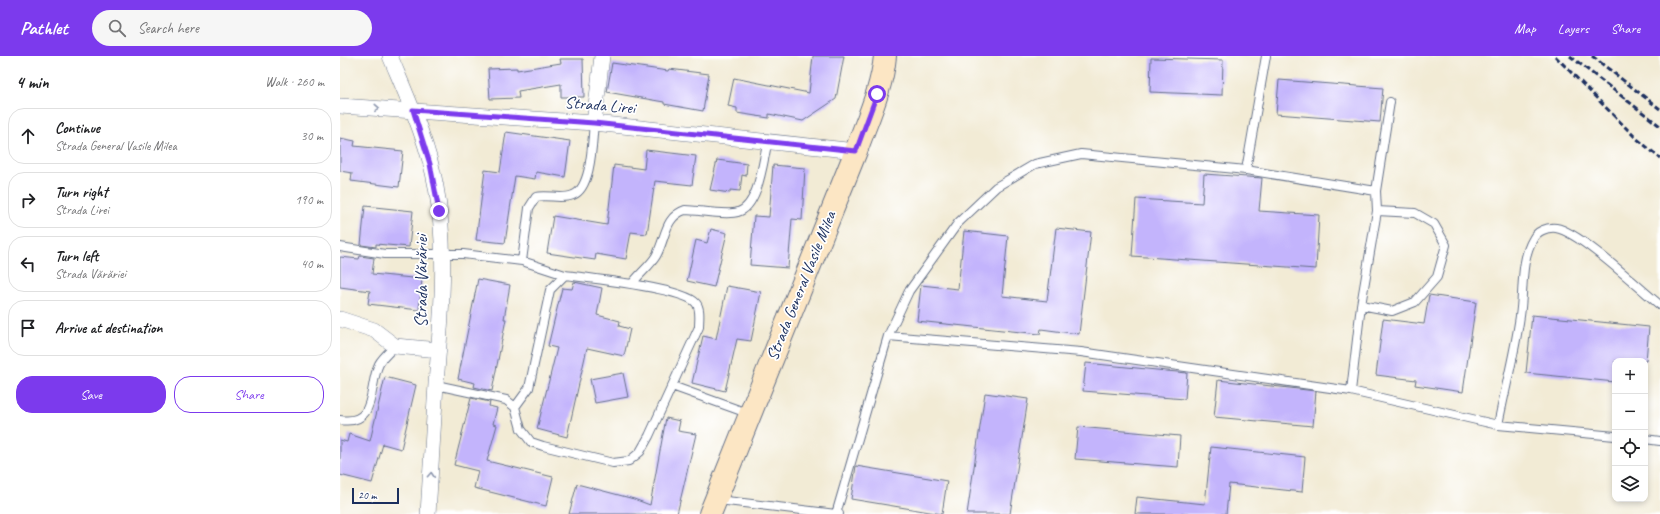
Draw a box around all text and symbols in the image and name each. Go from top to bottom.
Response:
search box [92,10,372,46]
text: Pathlet [20,16,68,40]
icon: search [106,17,128,39]
text: Search here [138,19,199,38]
text: Map [1514,20,1536,37]
text: Layers [1558,20,1589,37]
text: Share [1611,20,1640,37]
text: 4 min [16,72,49,93]
text: Walk · 260 m [265,74,324,90]
route start [868,85,886,103]
street label: Strada Lirei [564,91,638,119]
one-way arrow [374,104,380,112]
text: Continue [55,119,100,138]
icon: ahead [17,125,39,147]
text: 30 m [301,128,323,144]
text: Strada General Vasile Milea [55,138,177,154]
text: Turn right [55,183,108,202]
icon: right [17,189,39,211]
text: 190 m [295,192,323,208]
text: Strada Lirei [55,202,109,218]
route end [430,202,448,220]
street label: Strada General Vasile Milea [761,207,841,364]
street label: Strada Vărăriei [411,232,432,327]
text: Turn left [55,247,98,266]
icon: left [17,253,39,275]
text: 40 m [301,256,323,272]
text: Strada Vărăriei [55,266,126,282]
icon: arrive [17,317,39,339]
text: Arrive at destination [55,319,162,338]
map controls [1612,358,1648,502]
button: + [1612,358,1648,394]
button: Save [16,376,166,413]
button: Share [174,376,324,413]
button: − [1612,394,1648,430]
button: locate [1612,430,1648,466]
button: layers [1612,466,1648,502]
one-way arrow [426,472,435,478]
scale bar [352,486,399,505]
text: 20 m [358,488,377,502]

